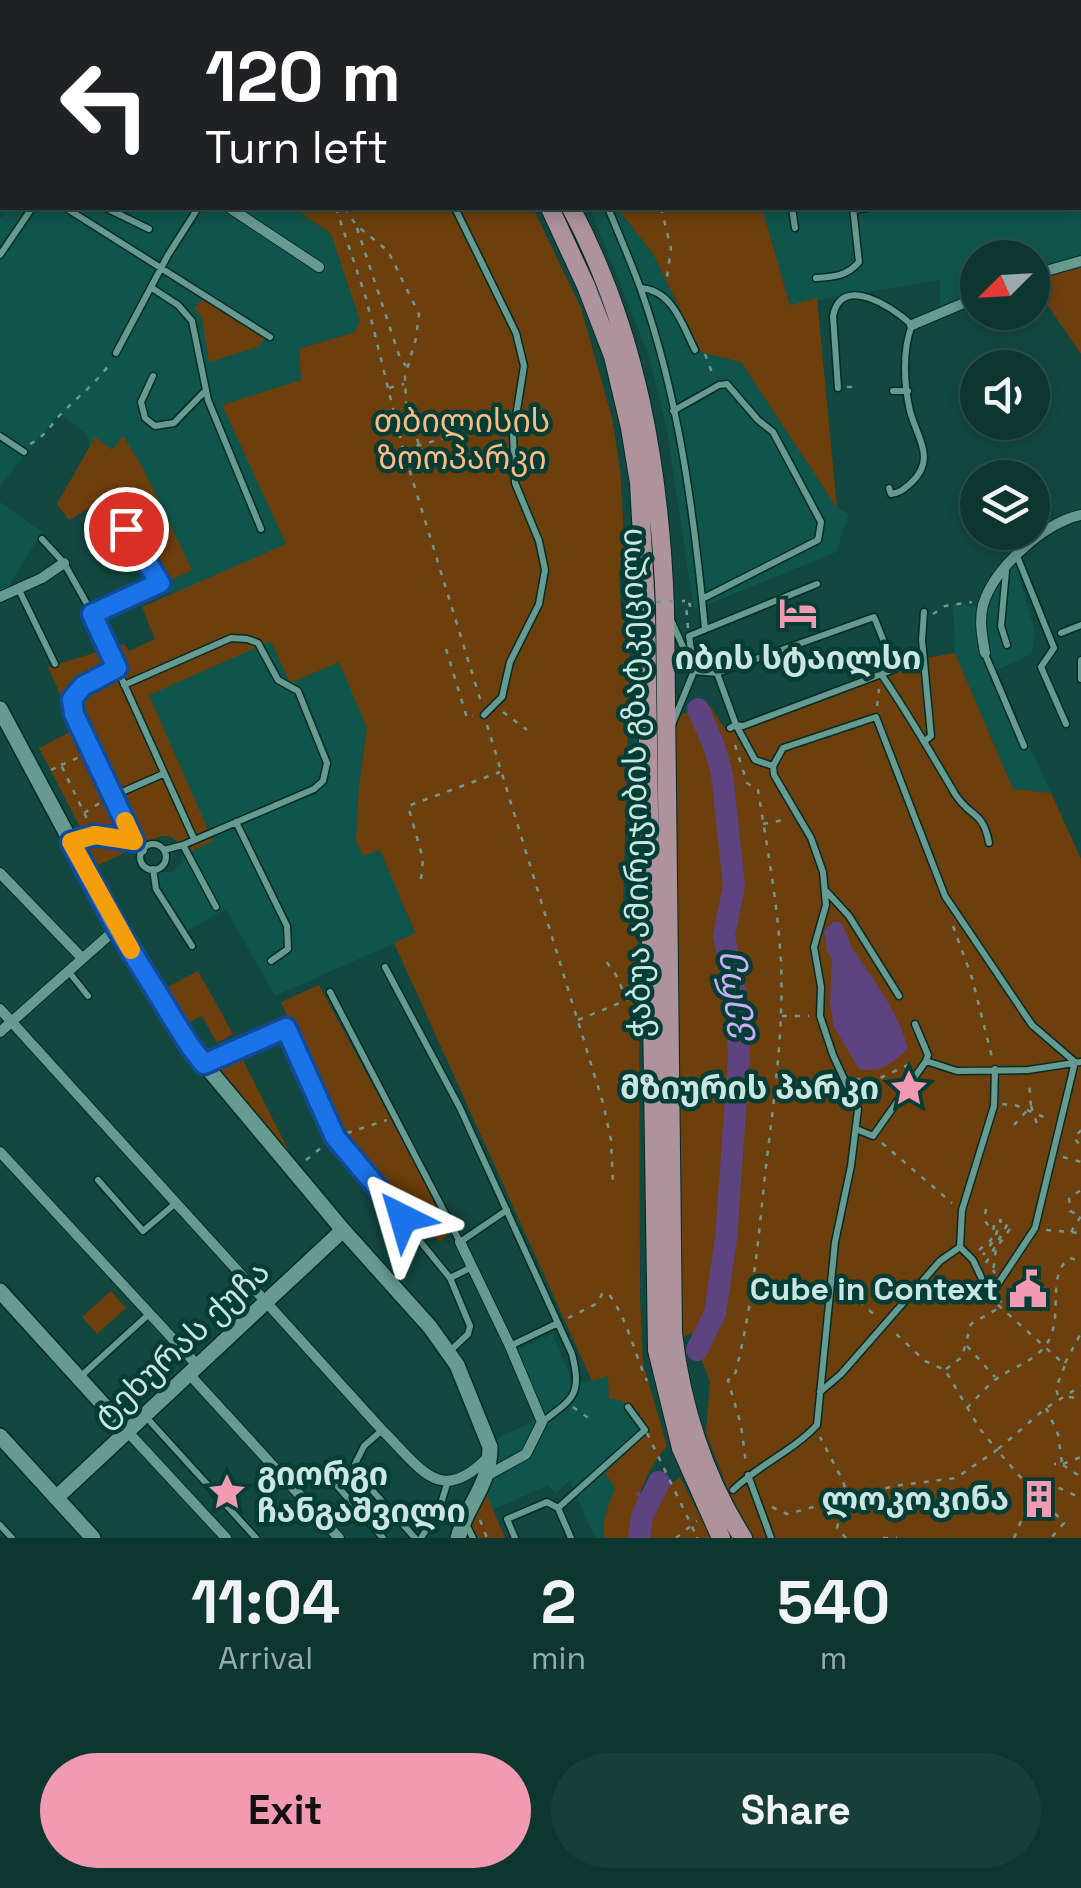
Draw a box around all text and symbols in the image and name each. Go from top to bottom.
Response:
text: 120 m [205,32,401,121]
icon: left [40,40,170,170]
text: Turn left [205,119,388,176]
north arrow [960,240,1050,330]
map controls [960,240,1050,550]
button: sound [960,350,1050,440]
park label: თბილისის ზოოპარკი [374,401,550,478]
button: layers [960,460,1050,550]
pin [84,487,169,572]
icon: arrive [99,502,154,557]
street label: ჭაბუა ამირეჯიბის გზატკეცილი [611,528,659,1038]
hotel icon: იბის სტაილსი [777,592,819,634]
place label: იბის სტაილსი [675,638,921,678]
water label: ვერე [704,951,758,1046]
place icon: მზიურის პარკი [888,1067,930,1109]
place label: მზიურის პარკი [620,1068,879,1108]
position arrow [351,1166,455,1270]
street label: ტეხურას ქუჩა [84,1252,278,1436]
public building icon: Cube in Context [1007,1268,1049,1310]
place label: Cube in Context [750,1269,998,1309]
place label: გიორგი ჩანგაშვილი [257,1454,466,1531]
place icon: გიორგი ჩანგაშვილი [206,1471,248,1513]
building icon: ლოკოკინა [1018,1478,1060,1520]
place label: ლოკოკინა [822,1479,1009,1519]
text: 11:04 [191,1564,340,1641]
text: 2 [541,1564,576,1641]
text: 540 [777,1564,890,1641]
text: Arrival [218,1638,313,1678]
text: min [531,1638,586,1678]
text: m [820,1638,847,1678]
button: Exit [40,1753,531,1868]
button: Share [551,1753,1041,1868]

